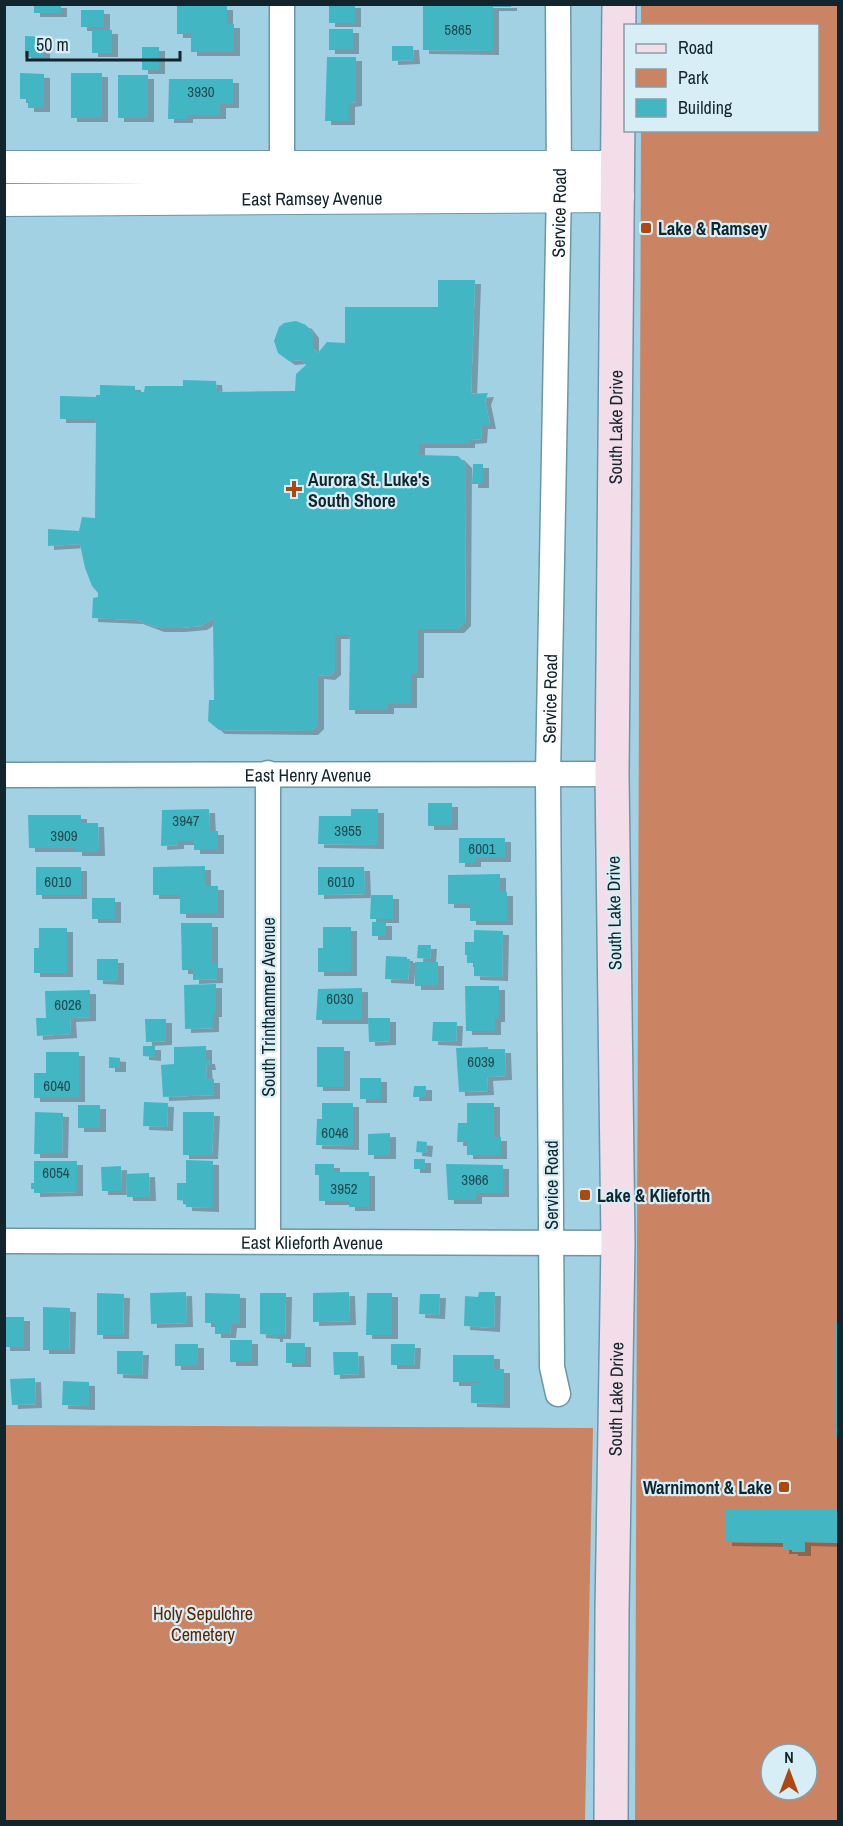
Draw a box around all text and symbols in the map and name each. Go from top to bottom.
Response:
house number: 5865 [444,19,472,40]
scale bar [27,24,180,62]
legend [624,24,819,132]
text: 50 m [36,32,69,57]
text: Road [678,35,713,60]
text: Park [678,65,709,90]
house number: 3930 [187,81,215,102]
text: Building [678,95,733,120]
street label: Service Road [545,168,572,258]
street label: East Ramsey Avenue [241,185,383,211]
place label: Lake & Ramsey [658,216,768,241]
marker: Lake & Ramsey [639,221,653,235]
street label: South Lake Drive [602,370,628,484]
place label: Aurora St. Luke's South Shore [308,467,430,513]
marker: Aurora St. Luke's South Shore [285,480,303,498]
street label: Service Road [536,654,563,744]
street label: East Henry Avenue [245,762,371,787]
house number: 3947 [172,810,200,831]
house number: 3955 [334,820,362,841]
house number: 3909 [50,825,78,846]
house number: 6001 [468,838,496,859]
street label: South Lake Drive [601,856,627,970]
house number: 6010 [44,871,72,892]
house number: 6010 [327,871,355,892]
street label: South Trinthammer Avenue [256,917,281,1097]
house number: 6030 [326,988,354,1009]
house number: 6026 [54,994,82,1015]
house number: 6039 [467,1051,495,1072]
house number: 6040 [43,1075,71,1096]
house number: 6046 [321,1122,349,1143]
street label: Service Road [539,1140,564,1230]
house number: 6054 [42,1162,70,1183]
house number: 3966 [461,1169,489,1190]
house number: 3952 [330,1178,358,1199]
place label: Lake & Klieforth [597,1183,710,1208]
marker: Lake & Klieforth [578,1188,592,1202]
street label: East Klieforth Avenue [241,1229,383,1255]
street label: South Lake Drive [602,1342,629,1456]
place label: Warnimont & Lake [643,1475,772,1500]
marker: Warnimont & Lake [777,1480,791,1494]
park label: Holy Sepulchre Cemetery [153,1601,253,1647]
north arrow [759,1742,819,1802]
text: N [784,1746,794,1768]

